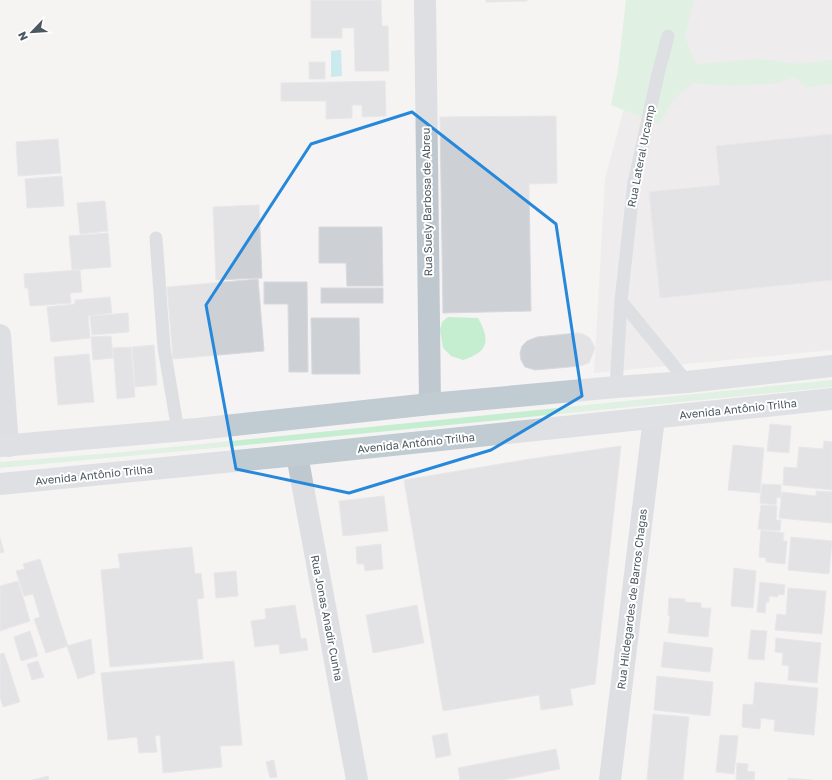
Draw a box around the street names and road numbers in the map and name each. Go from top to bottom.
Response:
street label: Rua Lateral Urcamp [624,104,657,208]
street label: Rua Suely Barbosa de Abreu [419,128,434,276]
street label: Avenida Antônio Trilha [679,396,797,421]
street label: Avenida Antônio Trilha [357,430,475,455]
street label: Avenida Antônio Trilha [35,462,153,487]
street label: Rua Hildegardes de Barros Chagas [614,508,649,690]
street label: Rua Jonas Anadir Cunha [309,554,346,682]

